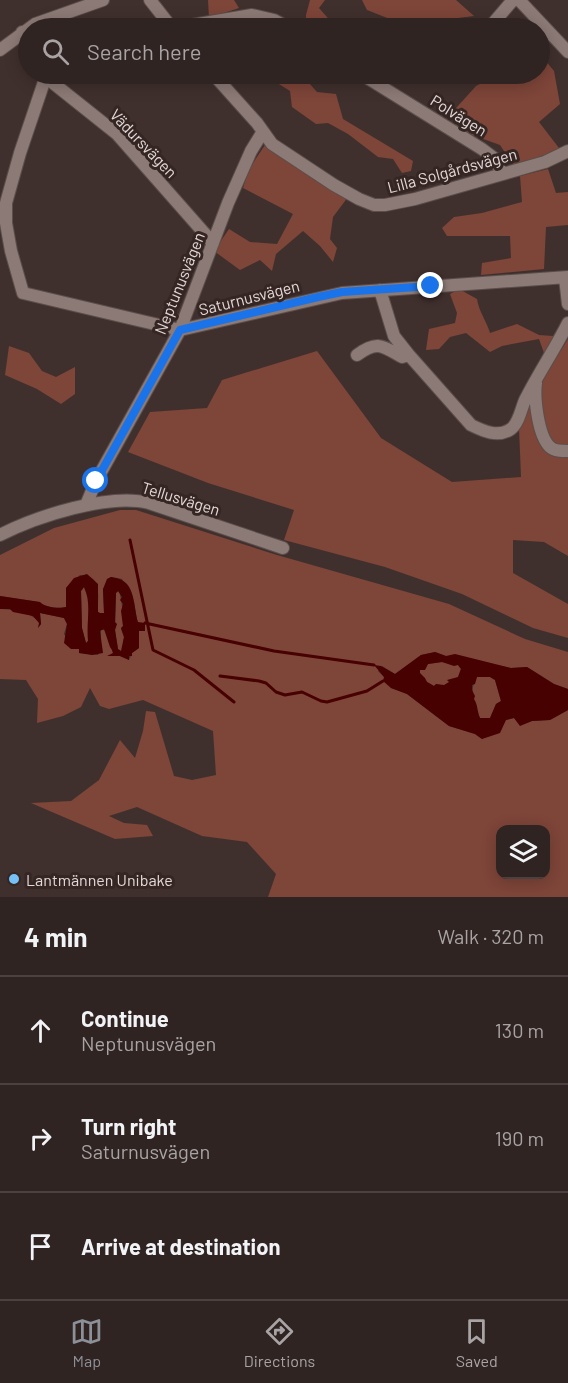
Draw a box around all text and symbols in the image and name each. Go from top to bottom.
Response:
search box [18,18,550,84]
icon: search [39,35,72,68]
text: Search here [87,38,201,64]
street label: Polvägen [427,90,491,140]
street label: Vädursvägen [106,105,182,181]
street label: Lilla Solgårdsvägen [385,144,519,196]
street label: Neptunusvägen [150,229,208,337]
route end [417,272,443,298]
street label: Saturnusvägen [197,275,301,319]
route start [82,467,108,493]
street label: Tellusvägen [140,477,222,519]
map controls [496,825,550,879]
button: layers [496,825,550,879]
place label: Lantmännen Unibake [26,870,173,889]
marker: Lantmännen Unibake [7,872,21,886]
text: 4 min [24,921,88,952]
text: Walk · 320 m [437,924,544,948]
text: Continue [81,1005,169,1031]
icon: ahead [24,1014,57,1047]
text: 130 m [495,1018,544,1042]
text: Neptunusvägen [81,1031,216,1055]
text: Turn right [81,1113,176,1139]
icon: right [24,1122,57,1155]
text: 190 m [495,1126,544,1150]
text: Saturnusvägen [81,1139,210,1163]
icon: arrive [24,1230,57,1263]
text: Arrive at destination [81,1233,280,1259]
tab: Map [70,1315,103,1370]
tab: Directions [244,1315,315,1370]
tab: Saved [456,1315,498,1370]

